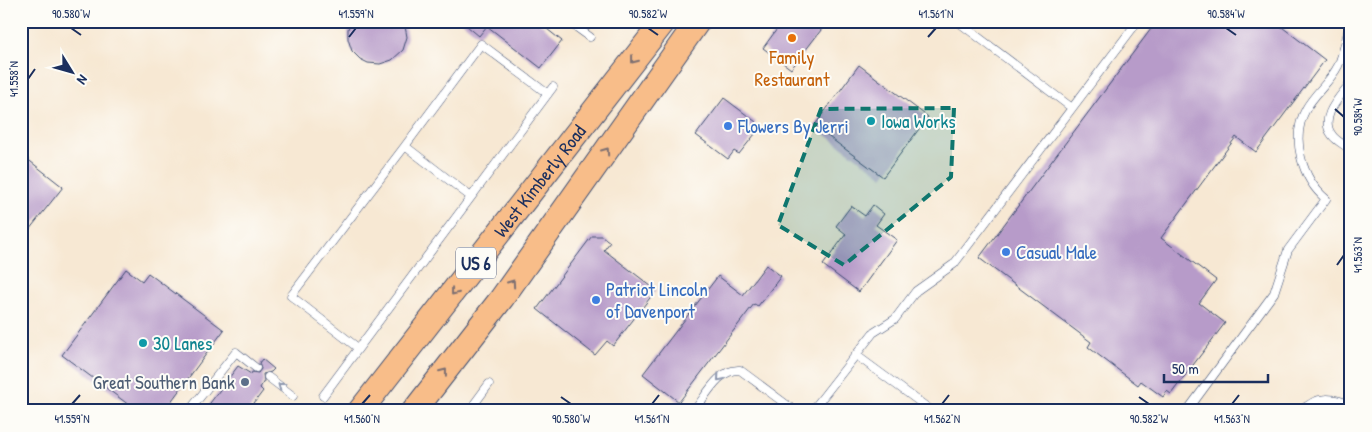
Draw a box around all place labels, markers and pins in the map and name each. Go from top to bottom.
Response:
marker: Family Restaurant [786,32,798,44]
place label: Family Restaurant [755,44,830,92]
place label: Iowa Works [881,108,956,134]
place label: Flowers By Jerri [737,113,849,139]
marker: Iowa Works [865,115,877,127]
marker: Flowers By Jerri [722,120,734,132]
place label: Casual Male [1016,239,1097,265]
marker: Casual Male [1000,246,1012,258]
place label: Patriot Lincoln of Davenport [606,276,708,324]
marker: Patriot Lincoln of Davenport [590,294,602,306]
place label: 30 Lanes [153,330,212,356]
marker: 30 Lanes [137,337,149,349]
place label: Great Southern Bank [93,369,235,395]
marker: Great Southern Bank [239,376,251,388]

